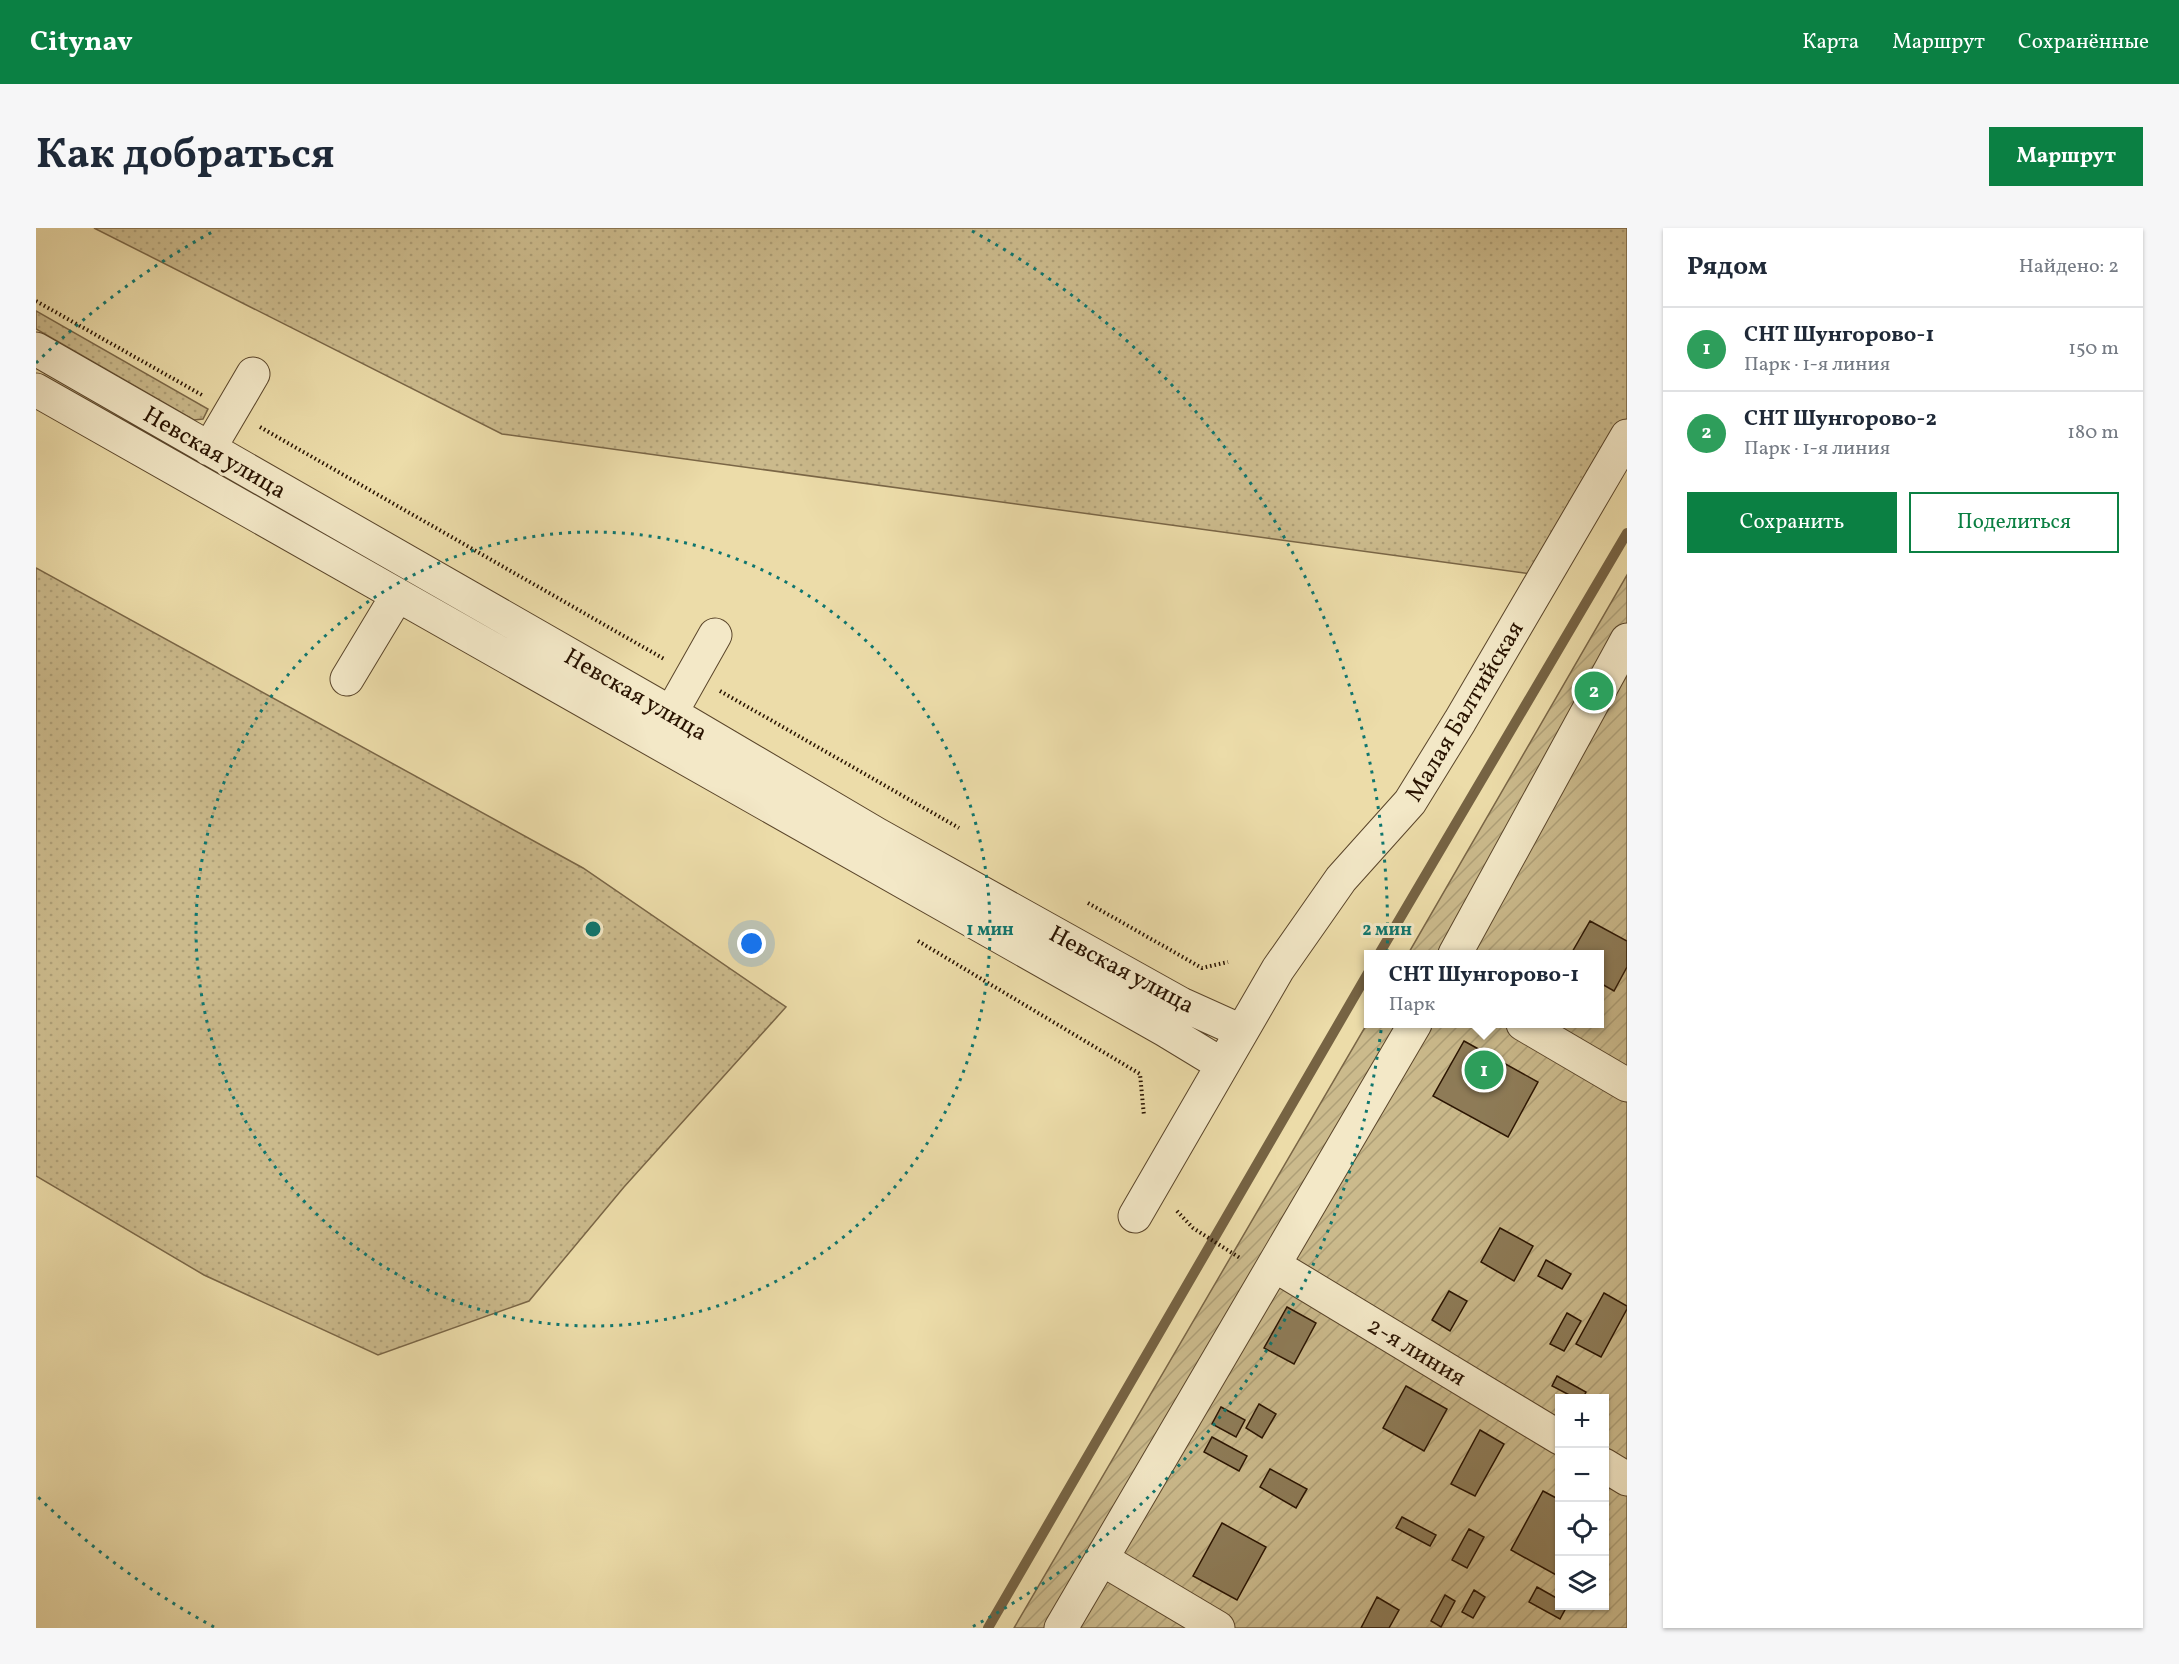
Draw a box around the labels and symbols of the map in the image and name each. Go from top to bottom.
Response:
street label: Невская улица [136,399,292,509]
street label: Малая Балтийская [1398,615,1533,809]
street label: Невская улица [557,641,713,751]
pin: 2 [1574,668,1614,714]
text: 1 мин [966,918,1014,943]
street label: Невская улица [1042,918,1200,1023]
text: 2 мин [1362,918,1412,943]
centre of rings [583,919,603,939]
your location [737,929,766,958]
pin: 1 [1464,1048,1504,1092]
street label: 2-я линия [1360,1310,1472,1396]

